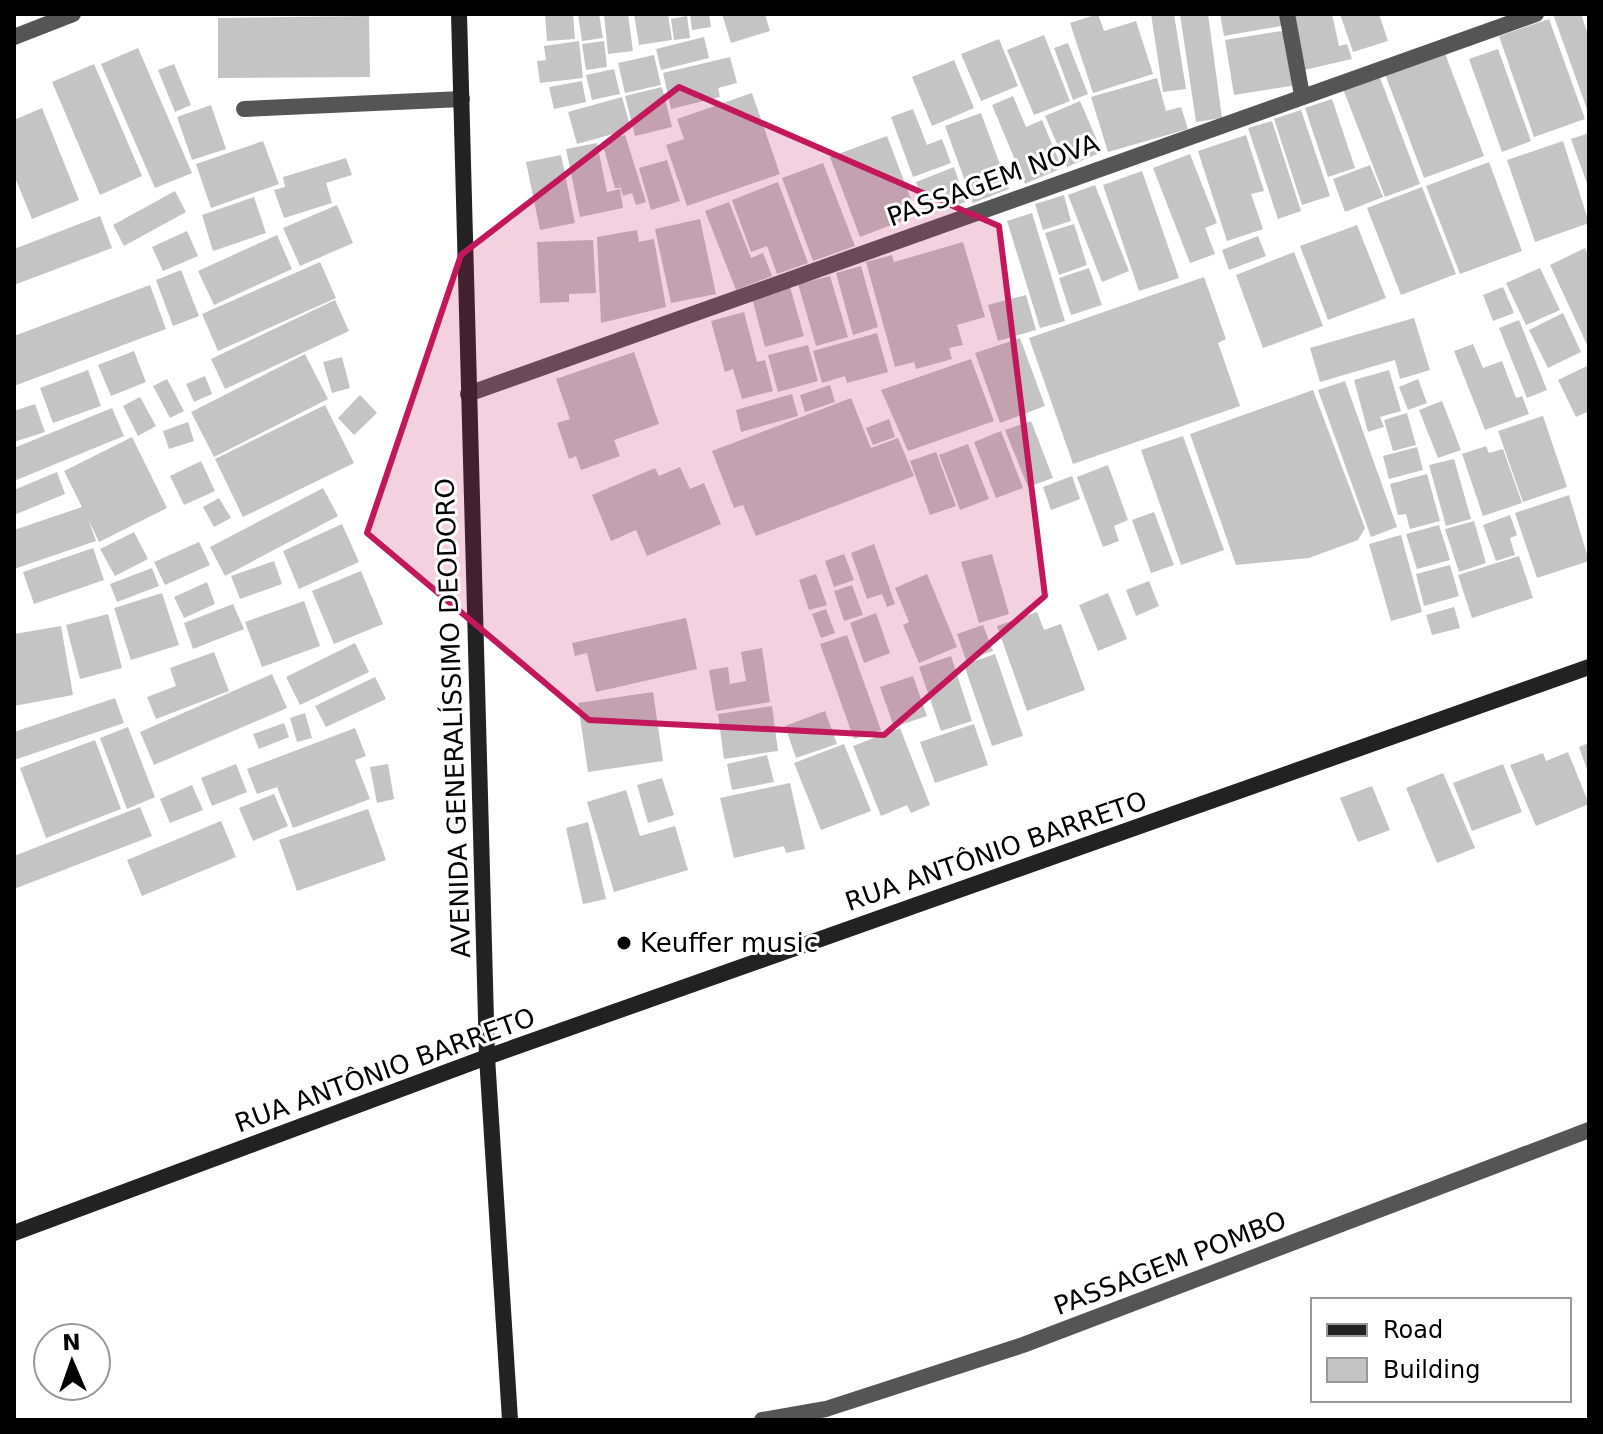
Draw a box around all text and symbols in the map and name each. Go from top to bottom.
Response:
street label: PASSAGEM NOVA [883,128,1103,232]
street label: AVENIDA GENERALÍSSIMO DEODORO [429,477,476,959]
street label: RUA ANTÔNIO BARRETO [841,784,1151,917]
place label: Keuffer music [640,928,818,958]
marker: Keuffer music [615,934,633,952]
street label: RUA ANTÔNIO BARRETO [231,1001,539,1138]
street label: PASSAGEM POMBO [1050,1205,1290,1321]
legend [1311,1298,1571,1402]
text: Road [1383,1316,1443,1344]
north arrow [32,1322,112,1402]
text: N [62,1330,81,1355]
text: Building [1383,1356,1480,1384]

